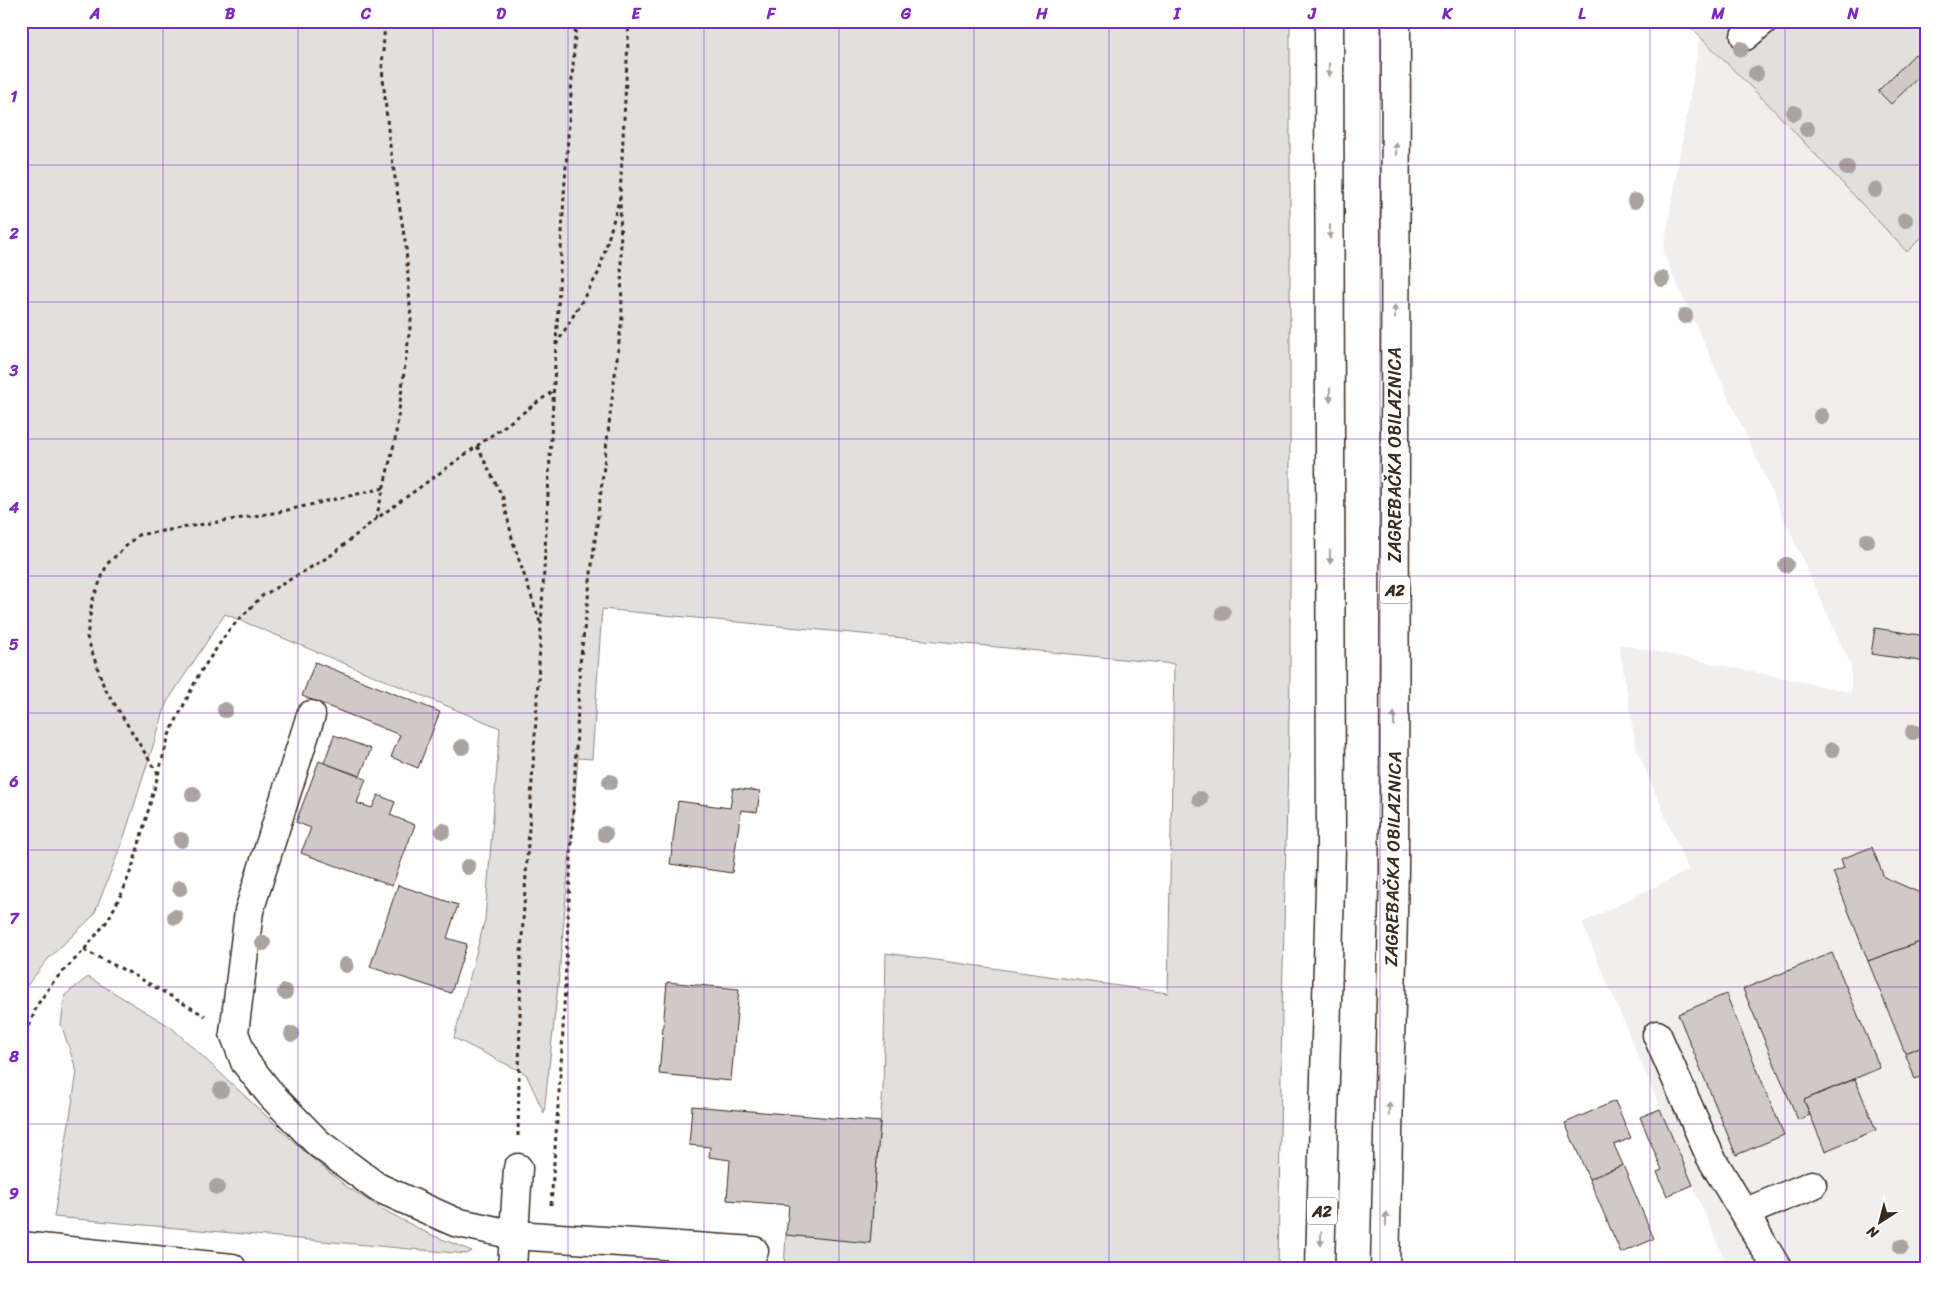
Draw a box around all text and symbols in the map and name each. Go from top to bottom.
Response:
text: A [89,0,100,28]
text: B [225,0,236,28]
text: C [360,0,372,28]
text: D [496,0,506,28]
text: E [632,0,642,28]
text: F [766,0,777,28]
text: G [900,0,912,28]
text: H [1035,0,1048,28]
text: I [1173,0,1182,28]
text: J [1307,0,1317,28]
text: K [1441,0,1453,28]
text: L [1578,0,1586,28]
text: M [1710,0,1725,28]
text: N [1846,0,1859,28]
one-way arrow [1325,62,1333,78]
text: 1 [11,82,18,111]
one-way arrow [1392,141,1400,157]
text: 2 [8,219,19,248]
one-way arrow [1326,225,1334,241]
one-way arrow [1391,303,1399,319]
street label: ZAGREBAČKA OBILAZNICA [1379,347,1411,563]
text: 3 [9,356,19,385]
one-way arrow [1326,387,1334,403]
text: 4 [8,493,19,522]
one-way arrow [1326,550,1334,566]
road number: A2 [1380,576,1410,604]
text: 5 [9,630,19,659]
one-way arrow [1390,711,1398,727]
street label: ZAGREBAČKA OBILAZNICA [1375,751,1411,967]
text: 6 [8,767,19,796]
text: 7 [9,904,20,933]
text: 8 [8,1042,19,1071]
one-way arrow [1385,1101,1393,1117]
text: 9 [9,1179,19,1208]
north arrow [1856,1196,1906,1246]
road number: A2 [1307,1198,1337,1224]
one-way arrow [1382,1211,1390,1227]
text: N [1861,1219,1885,1246]
one-way arrow [1317,1231,1325,1247]

